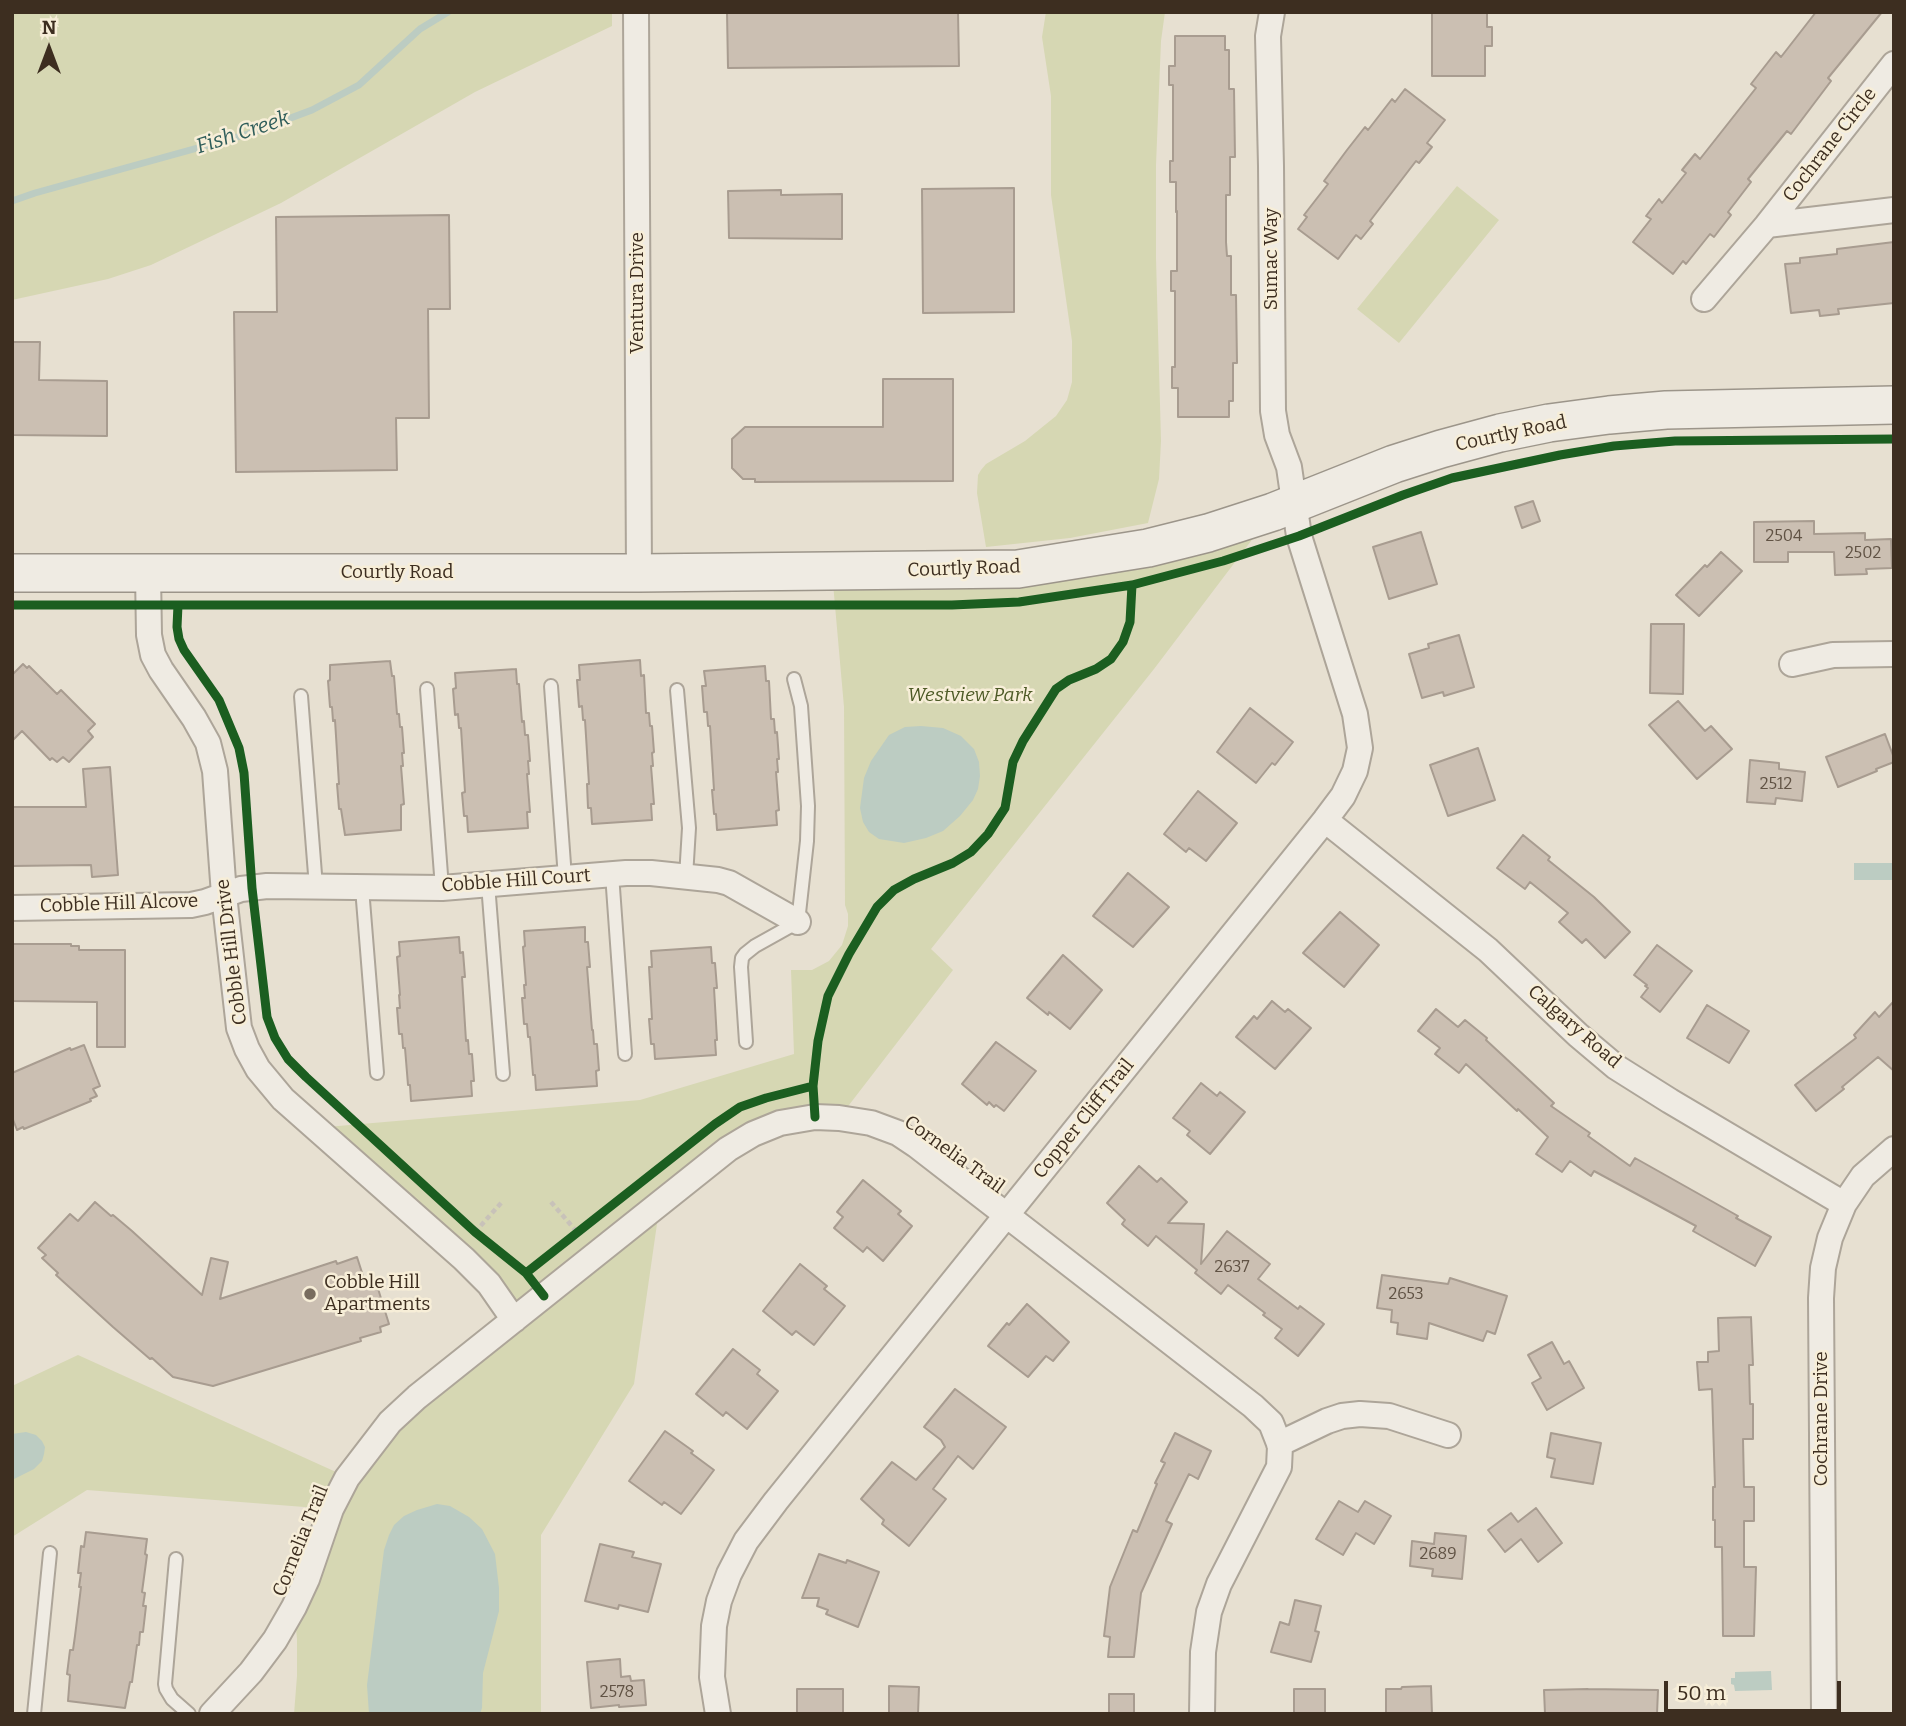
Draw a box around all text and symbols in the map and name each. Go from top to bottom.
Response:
north arrow [14,14,84,84]
text: N [42,16,56,39]
street label: Cochrane Circle [1778,83,1882,207]
water label: Fish Creek [193,106,293,160]
street label: Sumac Way [1261,208,1283,310]
street label: Ventura Drive [627,232,649,354]
street label: Courtly Road [1453,411,1569,457]
house number: 2504 [1766,527,1802,547]
house number: 2502 [1845,544,1881,564]
street label: Courtly Road [907,556,1021,582]
street label: Courtly Road [340,562,454,584]
park label: Westview Park [907,685,1033,707]
house number: 2512 [1760,775,1792,795]
street label: Cobble Hill Court [441,864,591,898]
street label: Cobble Hill Drive [212,878,252,1026]
street label: Cobble Hill Alcove [39,890,199,918]
street label: Calgary Road [1523,980,1625,1074]
street label: Copper Cliff Trail [1029,1055,1139,1183]
street label: Cornelia Trail [899,1111,1009,1199]
house number: 2637 [1214,1258,1250,1278]
place label: Cobble Hill Apartments [324,1272,430,1316]
house number: 2653 [1388,1285,1424,1305]
marker: Cobble Hill Apartments [302,1286,318,1302]
street label: Cochrane Drive [1811,1351,1833,1487]
street label: Cornelia Trail [268,1482,334,1600]
house number: 2689 [1419,1545,1457,1565]
scale bar [1668,1666,1845,1710]
text: 50 m [1677,1680,1726,1706]
house number: 2578 [600,1683,634,1703]

